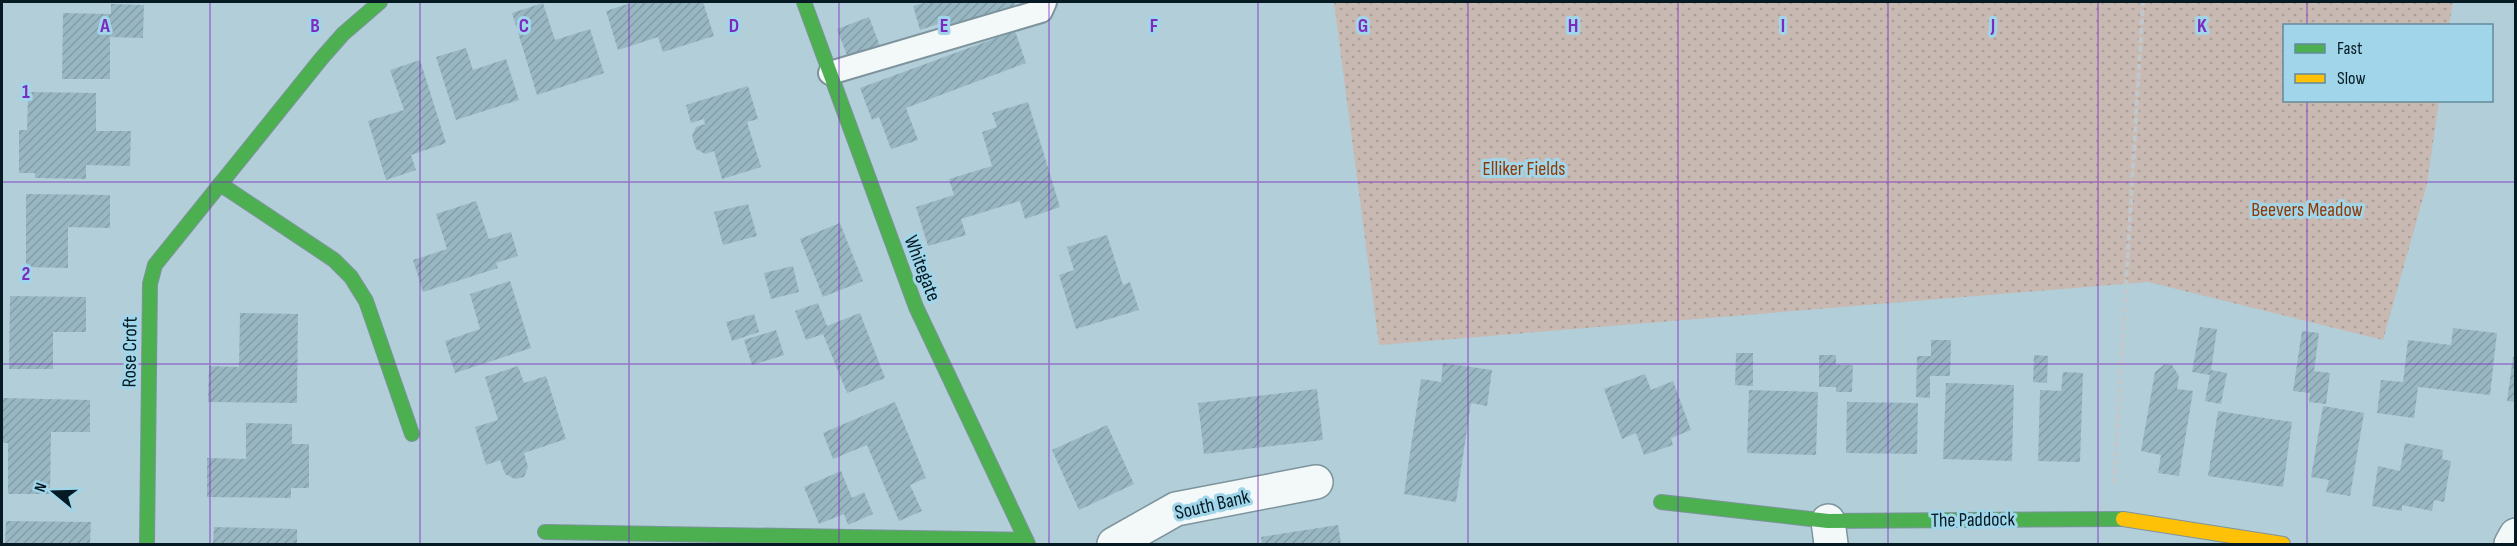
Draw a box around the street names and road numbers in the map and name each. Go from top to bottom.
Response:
street label: Whitegate [899,232,946,305]
street label: Rose Croft [117,316,143,388]
street label: South Bank [1173,485,1252,525]
street label: The Paddock [1931,507,2016,533]

